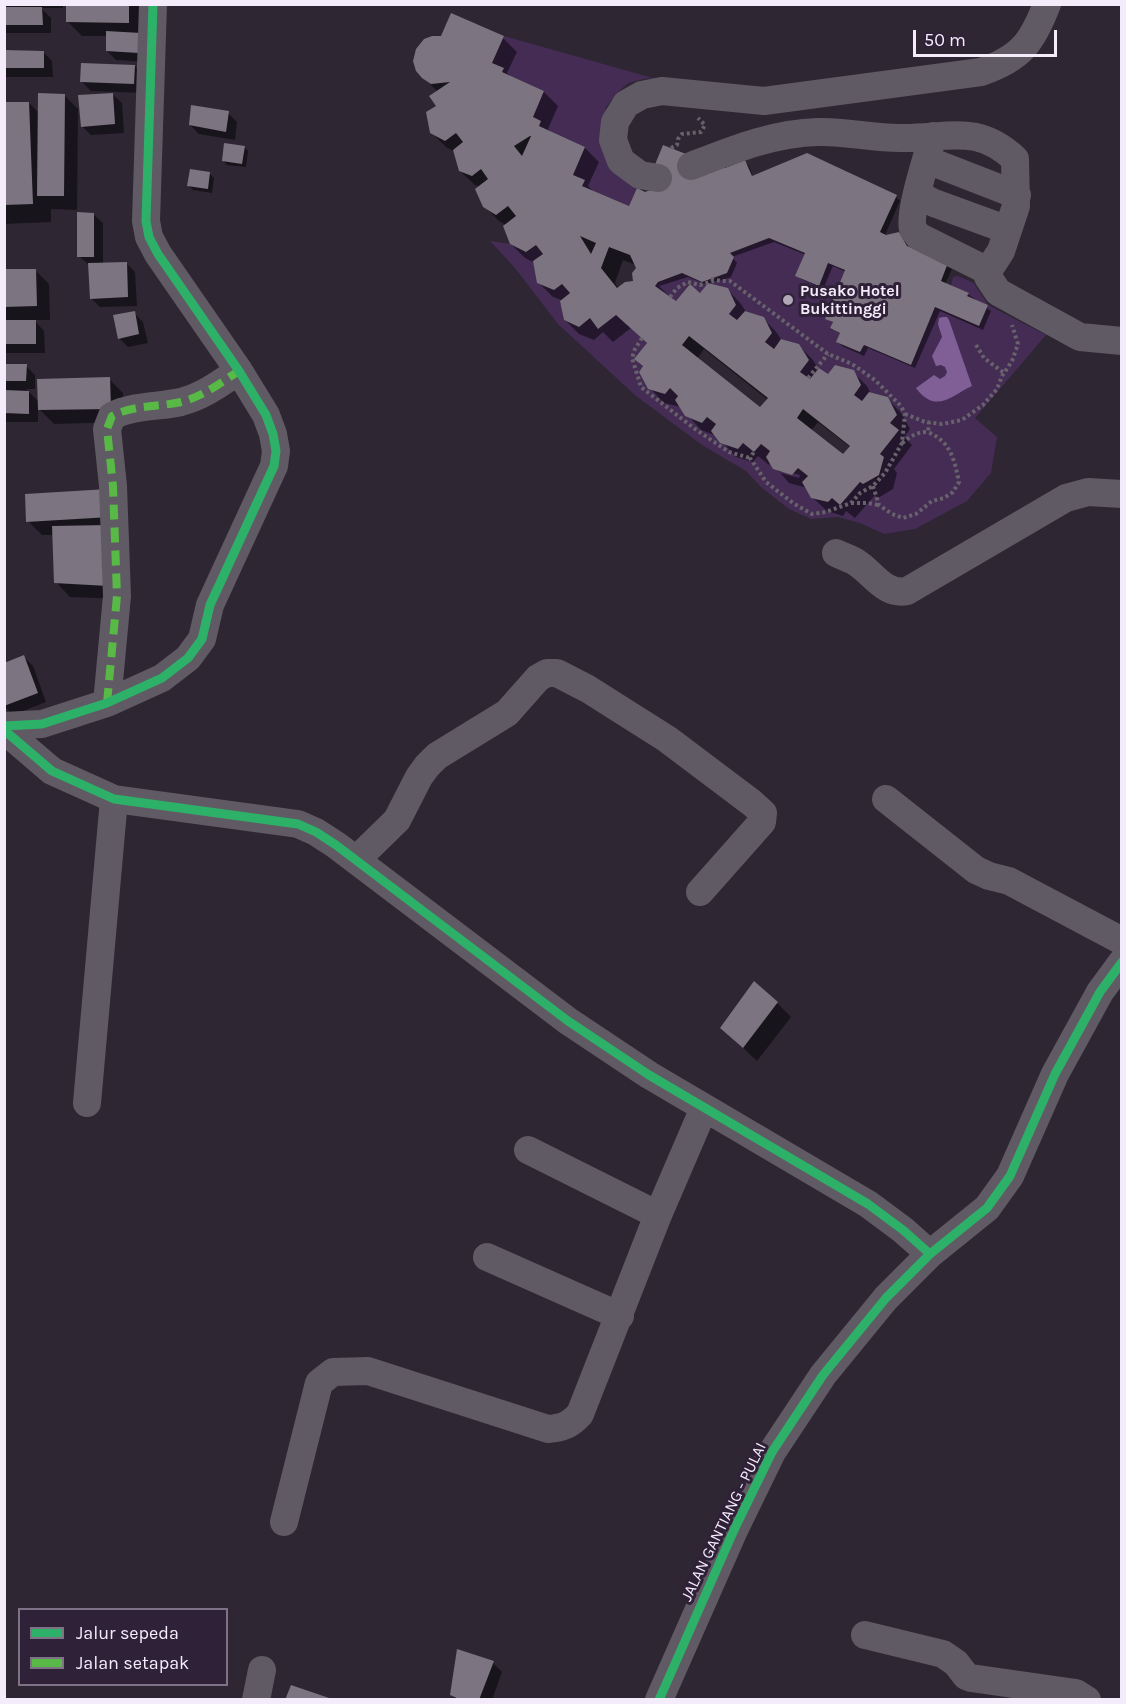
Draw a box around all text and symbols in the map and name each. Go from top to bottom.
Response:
scale bar [916,18,1060,56]
text: 50 m [924,29,966,51]
place label: Pusako Hotel Bukittinggi [800,281,900,319]
marker: Pusako Hotel Bukittinggi [781,293,795,307]
street label: JALAN GANTIANG - PULAI [677,1440,771,1604]
legend [18,1608,228,1686]
text: Jalur sepeda [76,1622,179,1644]
text: Jalan setapak [76,1652,189,1674]

